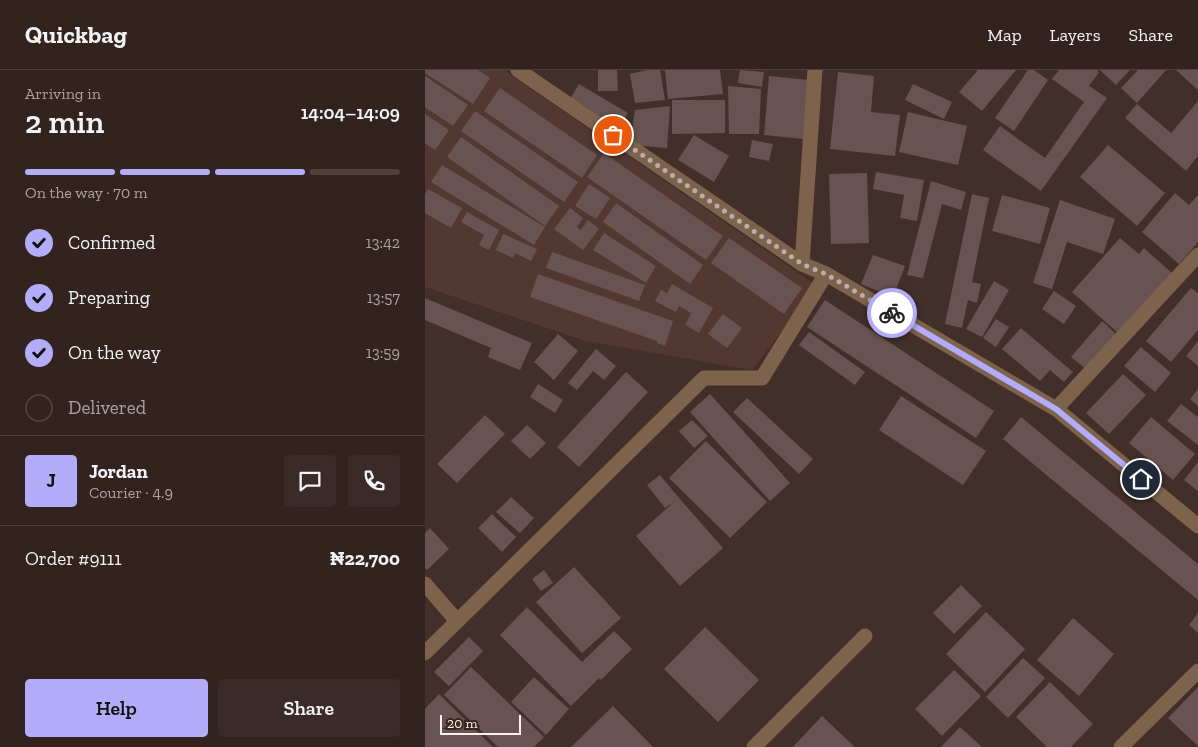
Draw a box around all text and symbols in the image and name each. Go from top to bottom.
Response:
text: Quickbag [25,20,127,49]
text: Map [987,24,1022,46]
text: Layers [1050,24,1101,46]
text: Share [1129,24,1173,46]
text: Arriving in [25,84,101,103]
text: 14:04–14:09 [301,101,400,124]
text: 2 min [25,103,104,141]
pin [592,114,634,156]
icon: bag [599,121,627,149]
text: On the way · 70 m [25,183,148,202]
icon: check [25,229,53,257]
text: Confirmed [68,231,155,254]
text: 13:42 [366,233,400,252]
icon: check [25,284,53,312]
text: Preparing [68,286,150,309]
text: 13:57 [367,288,400,307]
courier [867,288,917,338]
icon: bike [878,299,906,327]
icon: check [25,339,53,367]
text: On the way [68,341,161,364]
text: 13:59 [366,343,400,362]
text: Delivered [68,396,146,419]
button: chat [284,455,336,507]
button: phone [348,455,400,507]
pin [1120,458,1162,500]
text: Jordan [89,460,148,483]
icon: home [1127,465,1155,493]
text: J [46,469,56,492]
text: Courier · 4.9 [89,483,173,502]
text: Order #9111 [25,547,121,570]
text: ₦22,700 [330,547,400,570]
button: Help [25,679,208,737]
button: Share [218,679,400,737]
scale bar [440,712,521,735]
text: 20 m [447,715,478,732]

